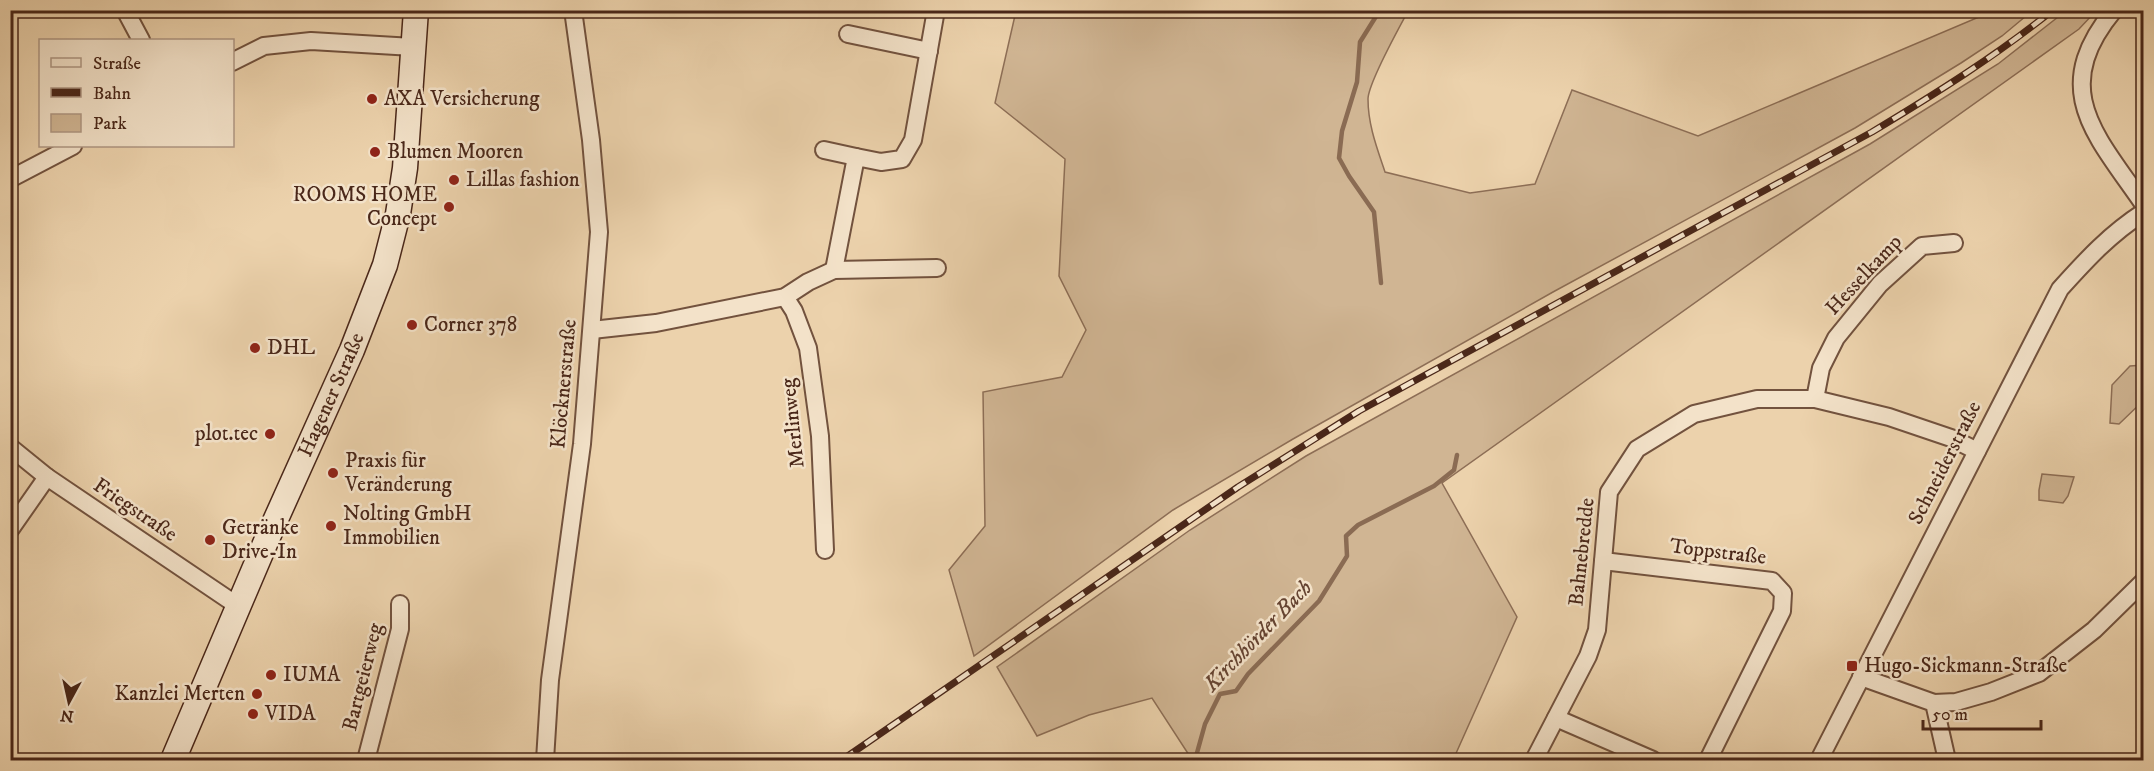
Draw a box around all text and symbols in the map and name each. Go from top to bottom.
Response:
legend [39,39,234,147]
text: Straße [93,53,141,75]
text: Bahn [93,83,131,105]
place label: AXA Versicherung [384,86,540,112]
marker: AXA Versicherung [365,92,379,106]
text: Park [93,113,127,135]
place label: Blumen Mooren [387,139,523,165]
marker: Blumen Mooren [368,145,382,159]
place label: Lillas fashion [466,167,580,193]
marker: Lillas fashion [447,173,461,187]
place label: ROOMS HOME Concept [293,182,437,232]
marker: ROOMS HOME Concept [442,200,456,214]
street label: Hesselkamp [1820,229,1908,321]
place label: Corner 378 [424,312,517,338]
marker: Corner 378 [405,318,419,332]
street label: Klöcknerstraße [545,318,583,450]
street label: Hagener Straße [293,329,370,461]
place label: DHL [267,335,315,361]
marker: DHL [248,341,262,355]
street label: Merlinweg [775,376,811,469]
street label: Schneiderstraße [1903,397,1987,529]
place label: plot.tec [194,421,258,447]
marker: plot.tec [263,427,277,441]
place label: Praxis für Veränderung [344,448,453,498]
marker: Praxis für Veränderung [326,466,340,480]
street label: Friegstraße [88,472,182,548]
street label: Bahnebredde [1563,496,1601,607]
place label: Nolting GmbH Immobilien [343,501,472,551]
place label: Getränke Drive-In [222,515,299,565]
marker: Nolting GmbH Immobilien [324,519,338,533]
marker: Getränke Drive-In [203,533,217,547]
street label: Toppstraße [1668,533,1768,571]
water label: Kirchhörder Bach [1197,575,1318,698]
street label: Bartgeierweg [337,620,389,734]
place label: Hugo-Sickmann-Straße [1864,653,2068,679]
marker: Hugo-Sickmann-Straße [1845,659,1859,673]
place label: IUMA [283,662,341,688]
marker: IUMA [264,668,278,682]
north arrow [39,672,99,732]
place label: Kanzlei Merten [115,681,245,707]
marker: Kanzlei Merten [250,687,264,701]
scale bar [1923,693,2042,731]
place label: VIDA [264,701,316,727]
text: 50 m [1932,704,1968,726]
text: N [59,705,75,727]
marker: VIDA [246,707,260,721]

